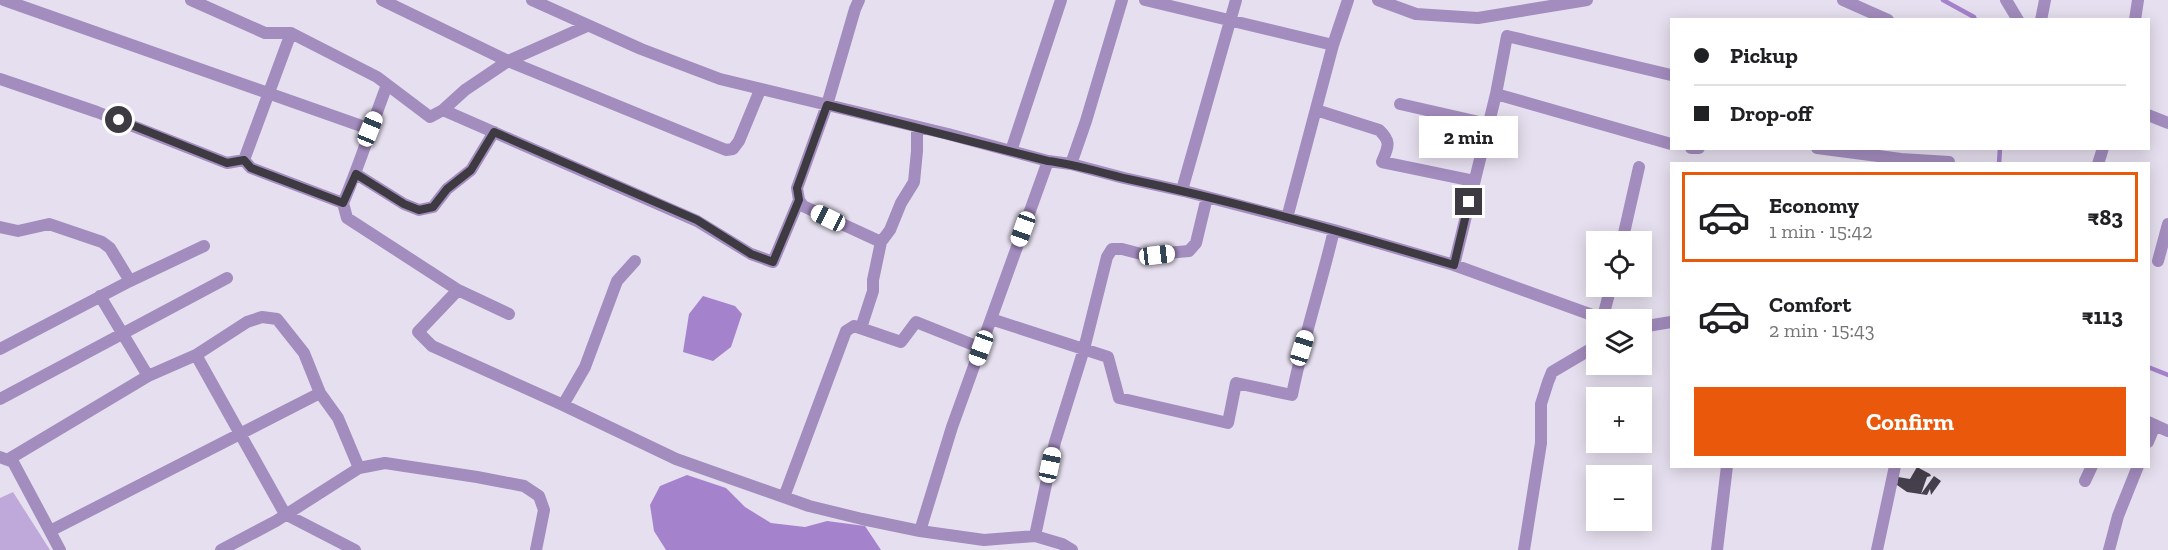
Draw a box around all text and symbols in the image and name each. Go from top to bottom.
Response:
text: Pickup [1730,42,1798,69]
text: Drop-off [1730,100,1812,127]
route start [105,106,132,133]
car [355,109,385,149]
callout: 2 min [1420,115,1518,157]
text: 2 min [1444,125,1493,149]
route end [1455,188,1482,215]
icon: car [1697,190,1751,244]
text: Economy [1769,192,1859,219]
car [808,202,848,234]
text: ₹83 [2088,204,2123,231]
car [1008,209,1038,249]
text: 1 min · 15:42 [1769,219,1873,243]
map controls [1586,231,1652,531]
button: locate [1586,231,1652,297]
car [1138,244,1176,266]
icon: car [1697,289,1751,343]
text: Comfort [1769,291,1851,318]
text: ₹113 [2082,303,2123,330]
button: layers [1586,309,1652,375]
text: 2 min · 15:43 [1769,318,1875,342]
car [966,328,996,368]
car [1288,328,1316,368]
button: + [1586,387,1652,453]
button: Confirm [1694,387,2126,456]
car [1037,446,1063,484]
button: − [1586,465,1652,531]

